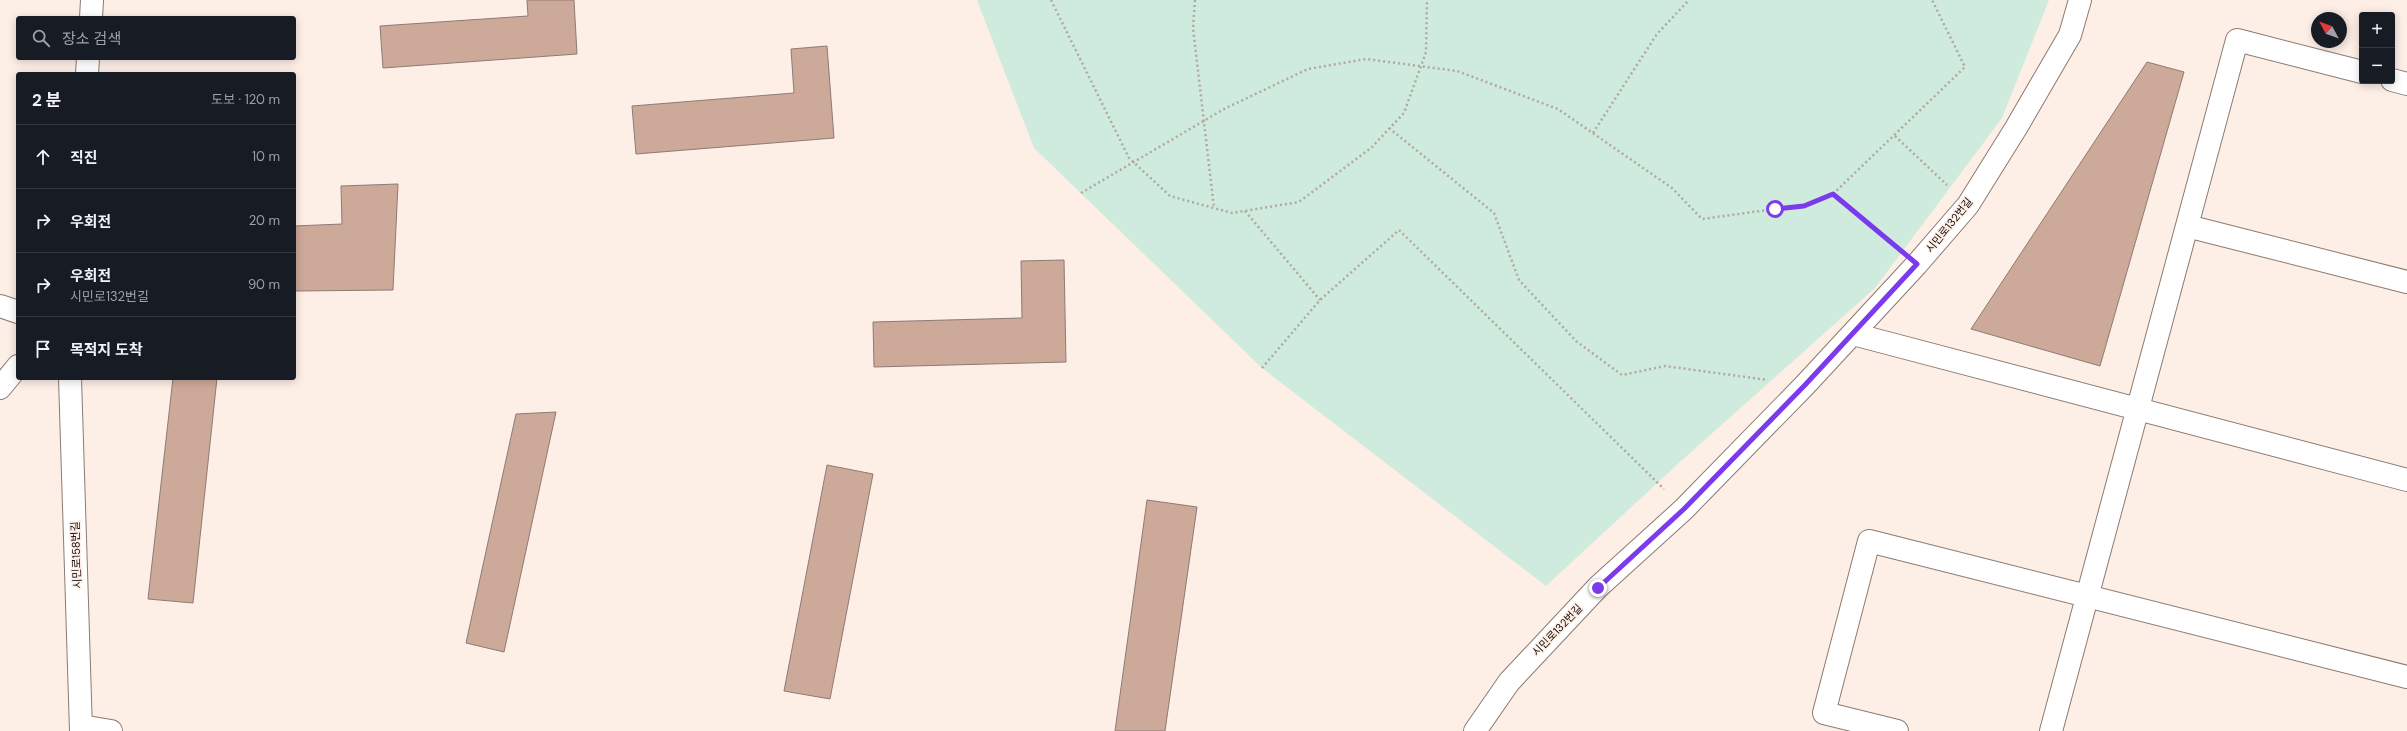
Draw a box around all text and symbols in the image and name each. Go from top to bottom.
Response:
north arrow [2311,12,2347,48]
map controls [2359,12,2395,84]
button: + [2359,12,2395,48]
search box [16,16,296,60]
icon: search [30,27,52,49]
text: 장소 검색 [62,29,121,49]
button: − [2359,48,2395,84]
text: 2 분 [32,89,61,111]
text: 도보 · 120 m [211,91,280,108]
icon: ahead [32,146,54,168]
text: 직진 [70,148,98,168]
text: 10 m [252,148,280,165]
street label: 시민로132번길 [1923,195,1975,255]
route start [1766,200,1784,218]
icon: right [32,210,54,232]
text: 우회전 [70,212,111,232]
text: 20 m [249,212,280,229]
text: 우회전 [70,266,111,286]
icon: right [32,274,54,296]
text: 90 m [248,276,280,293]
text: 시민로132번길 [70,288,149,305]
icon: arrive [32,338,54,360]
text: 목적지 도착 [70,340,143,360]
street label: 시민로158번길 [68,521,84,589]
route end [1589,579,1607,597]
street label: 시민로132번길 [1529,601,1585,659]

